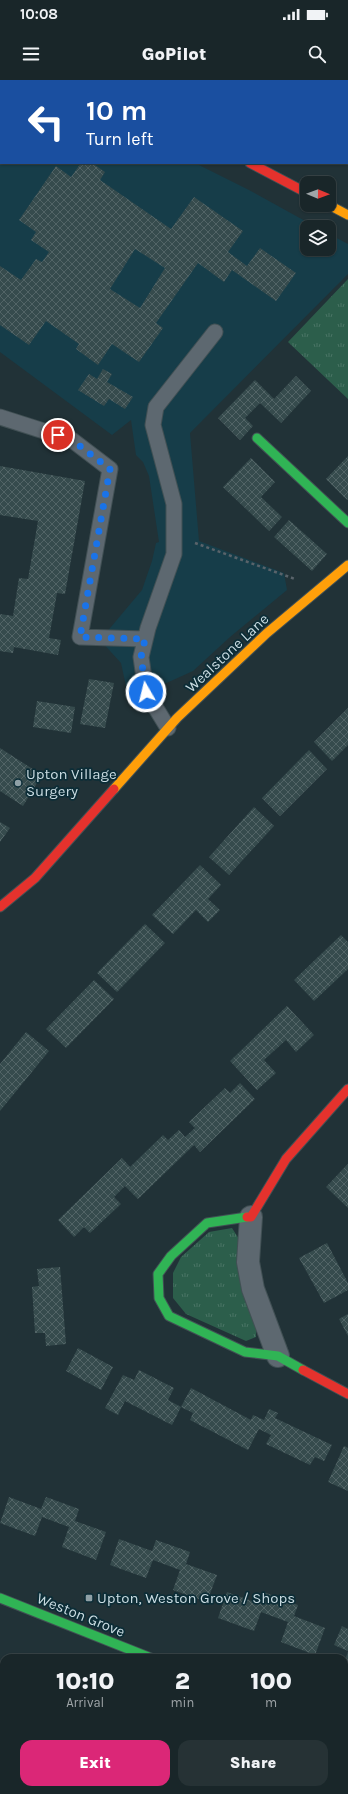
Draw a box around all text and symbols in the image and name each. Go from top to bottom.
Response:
text: 10:08 [20,5,58,23]
icon: menu [20,43,42,65]
text: GoPilot [142,43,206,65]
icon: search [306,43,328,65]
text: 10 m [86,94,147,127]
icon: left [20,96,72,148]
text: Turn left [86,128,154,150]
north arrow [300,176,336,212]
map controls [300,176,336,256]
button: layers [300,220,336,256]
pin [41,418,75,452]
icon: arrive [47,424,69,446]
street label: Wealstone Lane [182,610,272,696]
position arrow [125,671,167,713]
place label: Upton Village Surgery [26,765,117,800]
marker: Upton Village Surgery [13,778,23,788]
street label: Weston Grove [34,1589,128,1641]
place label: Upton, Weston Grove / Shops [97,1589,295,1607]
marker: Upton, Weston Grove / Shops [84,1593,94,1603]
text: 10:10 [56,1667,114,1695]
text: 2 [175,1667,190,1695]
text: 100 [250,1667,292,1695]
text: Arrival [66,1695,104,1710]
text: min [170,1695,194,1710]
text: m [265,1695,277,1710]
button: Exit [20,1740,170,1786]
button: Share [178,1740,328,1786]

